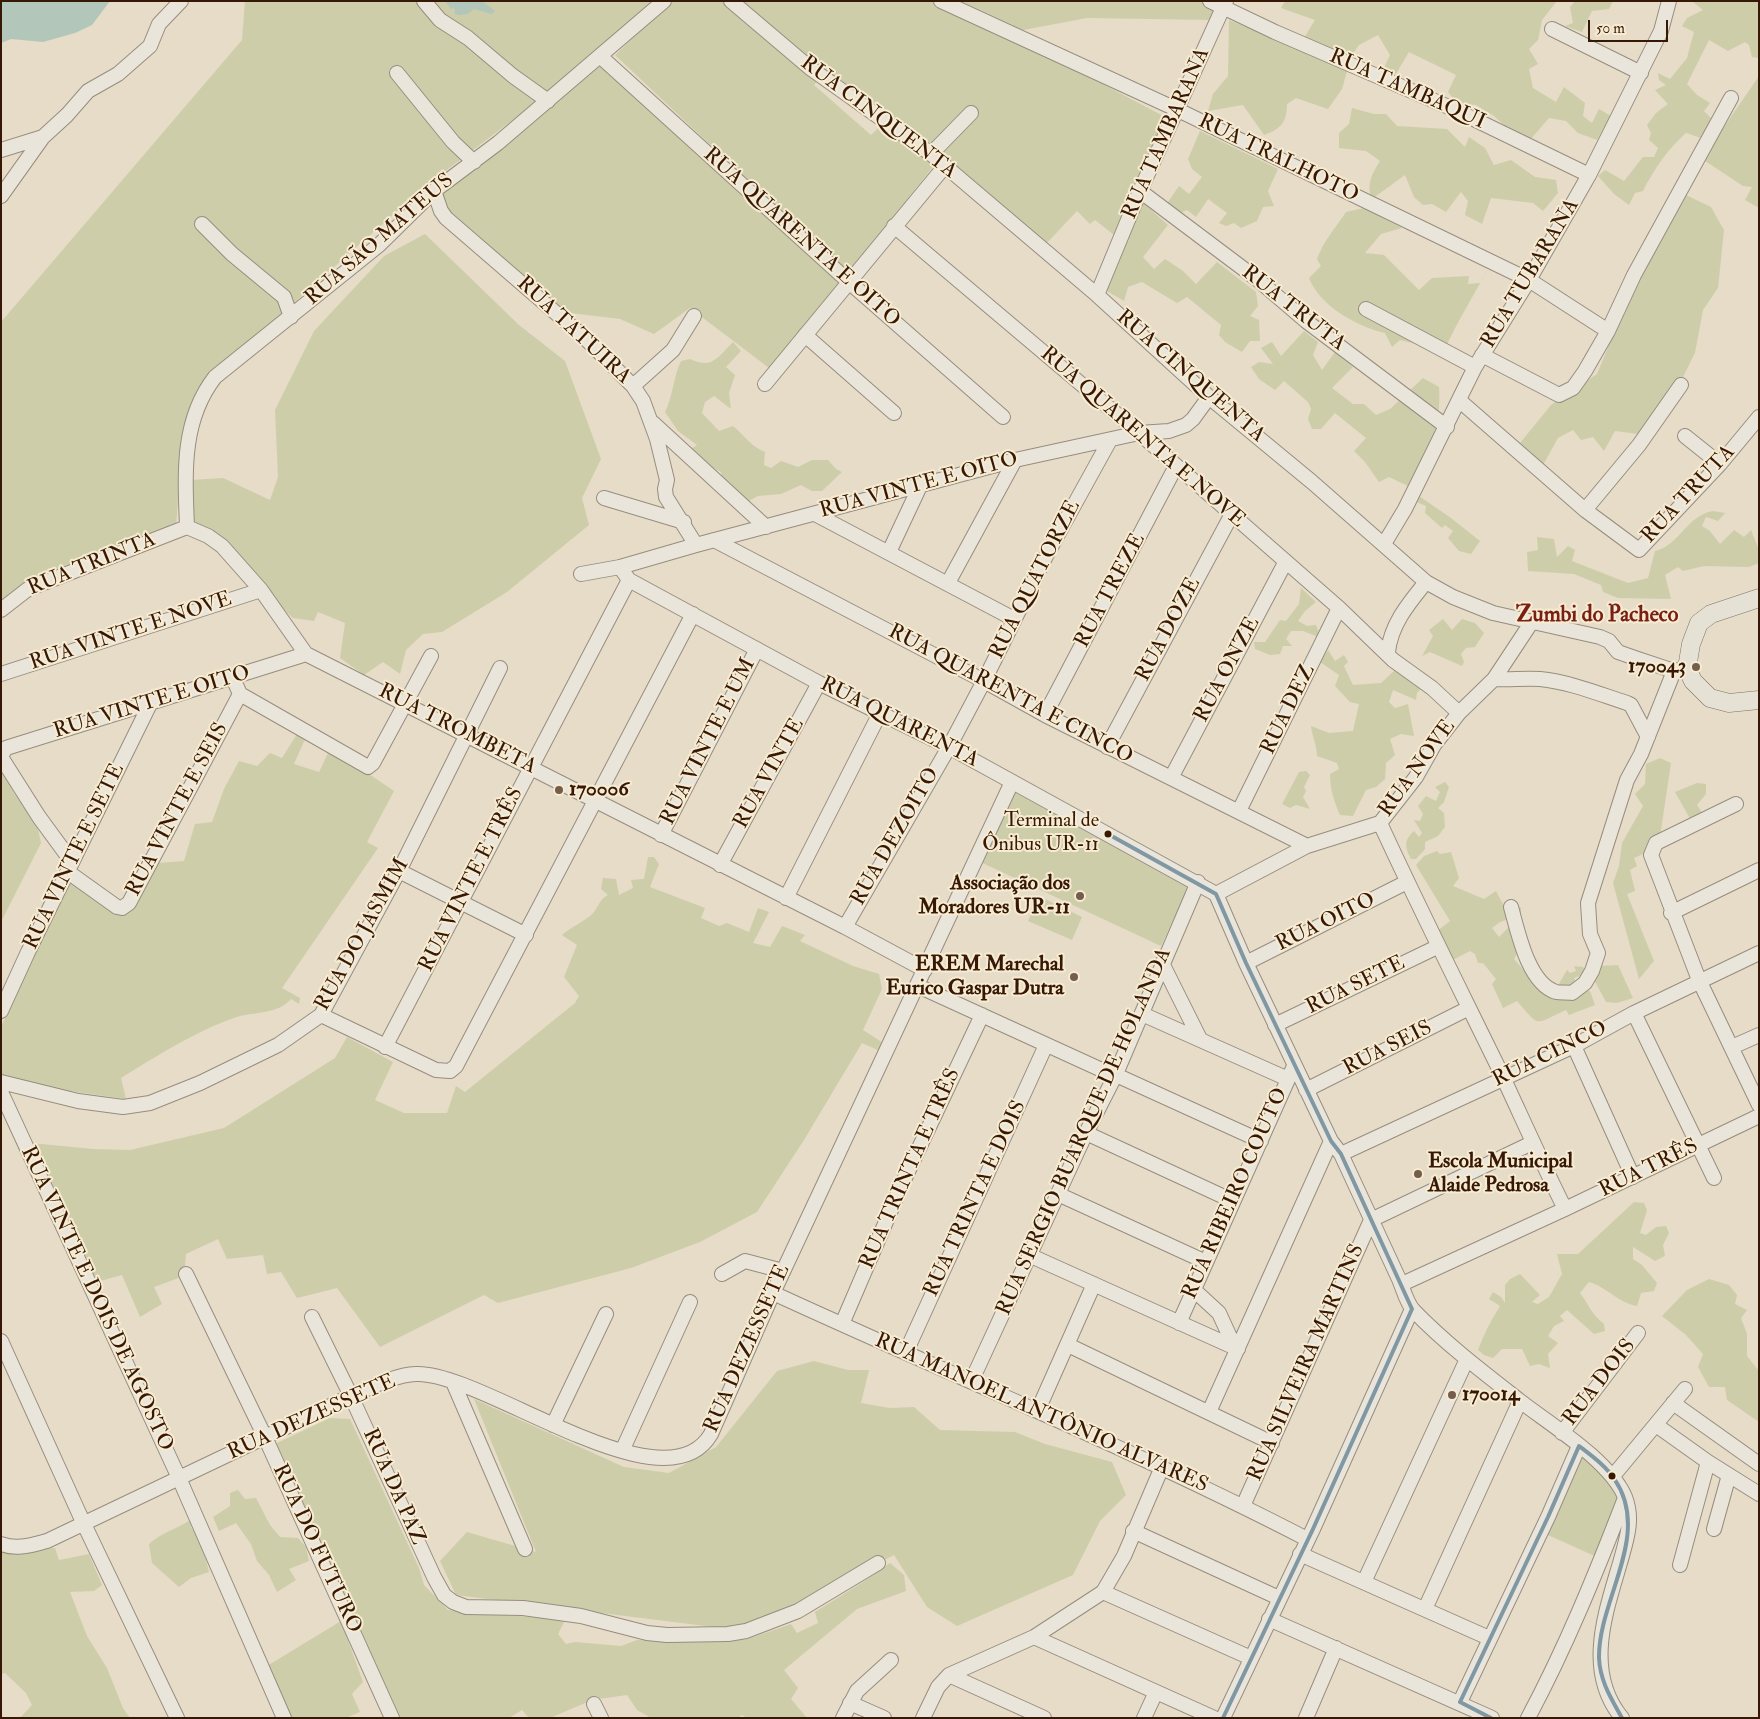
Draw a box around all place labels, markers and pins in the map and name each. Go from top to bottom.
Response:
place label: 170043 [1628,654,1686,680]
marker: 170043 [1690,661,1702,673]
place label: 170006 [569,777,629,803]
marker: 170006 [553,784,565,796]
place label: Terminal de Ônibus UR-11 [982,810,1099,857]
marker: Terminal de Ônibus UR-11 [1103,829,1113,839]
place label: Associação dos Moradores UR-11 [918,871,1070,921]
marker: Associação dos Moradores UR-11 [1074,890,1086,902]
place label: EREM Marechal Eurico Gaspar Dutra [886,952,1064,1002]
marker: EREM Marechal Eurico Gaspar Dutra [1068,971,1080,983]
place label: Escola Municipal Alaide Pedrosa [1428,1149,1573,1199]
marker: Escola Municipal Alaide Pedrosa [1412,1168,1424,1180]
place label: 170014 [1462,1382,1519,1408]
marker: 170014 [1446,1389,1458,1401]
unlabelled marker [1607,1471,1617,1481]

